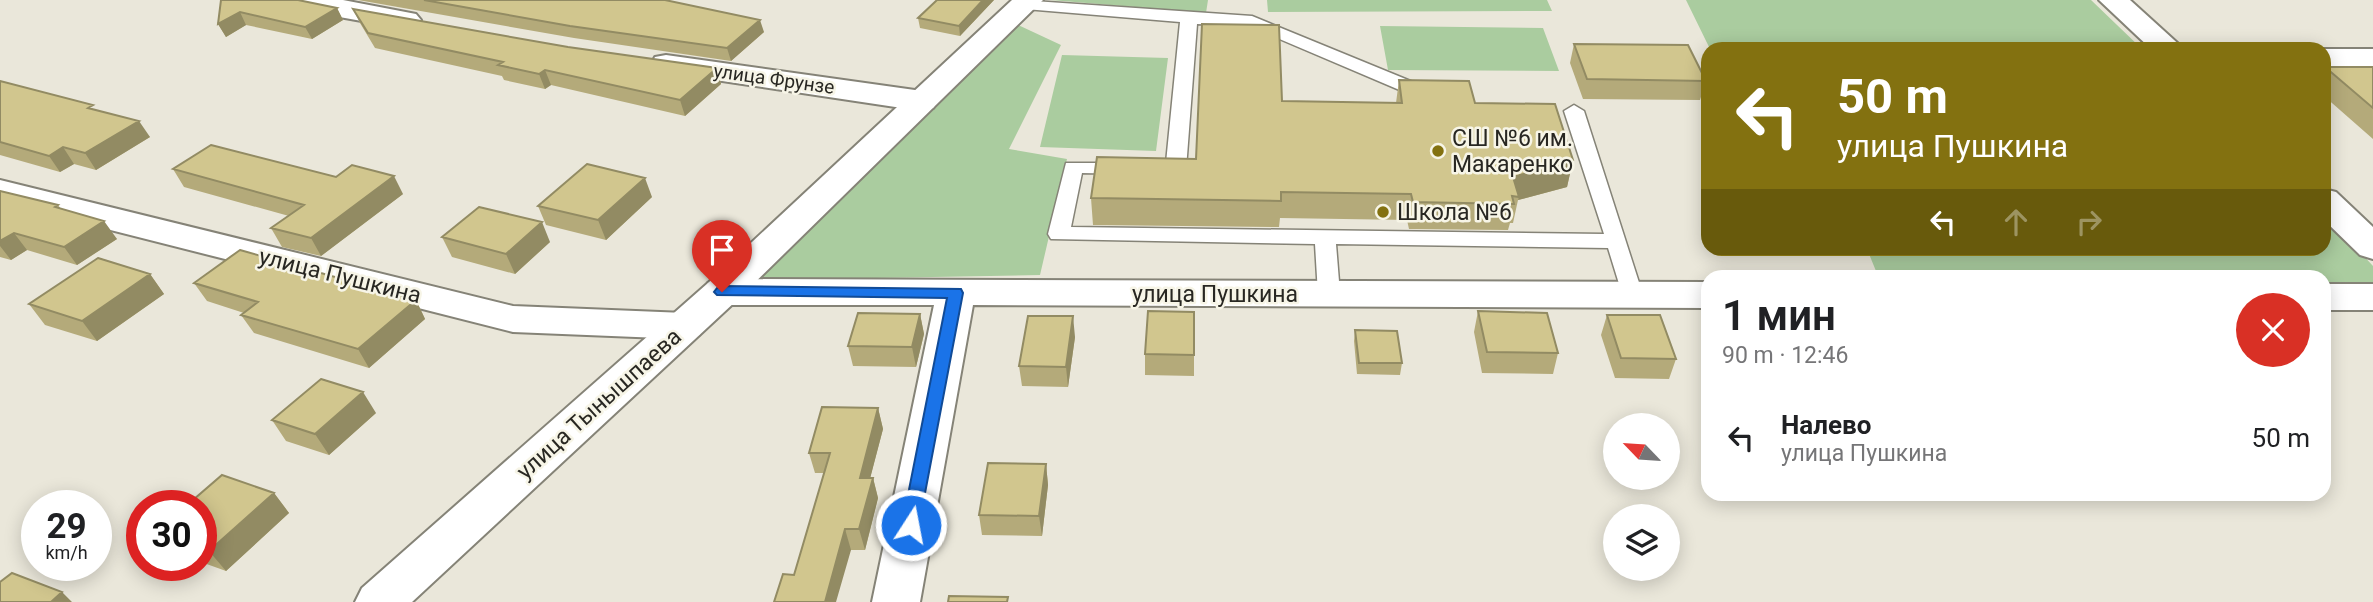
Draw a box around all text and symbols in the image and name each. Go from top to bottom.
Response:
street label: улица Фрунзе [712,59,836,99]
text: 50 m [1837,68,1948,125]
icon: left [1722,70,1813,161]
place label: СШ №6 им. Макаренко [1452,125,1573,178]
text: улица Пушкина [1837,127,2068,165]
marker: СШ №6 им. Макаренко [1430,143,1446,159]
place label: Школа №6 [1397,199,1512,226]
icon: left [1924,203,1962,241]
icon: ahead [1997,203,2035,241]
icon: right [2070,203,2108,241]
marker: Школа №6 [1375,204,1391,220]
pin [692,220,752,292]
icon: arrive [703,231,741,269]
street label: улица Пушкина [256,243,424,309]
street label: улица Пушкина [1132,281,1298,308]
text: 1 мин [1722,291,1836,340]
button: close [2236,293,2310,367]
street label: улица Тынышпаева [511,323,687,485]
text: 90 m · 12:46 [1722,342,1848,369]
text: Налево [1781,410,1871,440]
north arrow [1603,413,1680,490]
map controls [1603,413,1680,581]
icon: left [1722,419,1760,457]
text: 50 m [2252,423,2310,453]
text: улица Пушкина [1781,440,1947,467]
position arrow [874,488,948,562]
speed limit sign: 30 [126,490,217,581]
button: layers [1603,504,1680,581]
text: 29 [46,506,87,547]
text: km/h [45,542,88,563]

